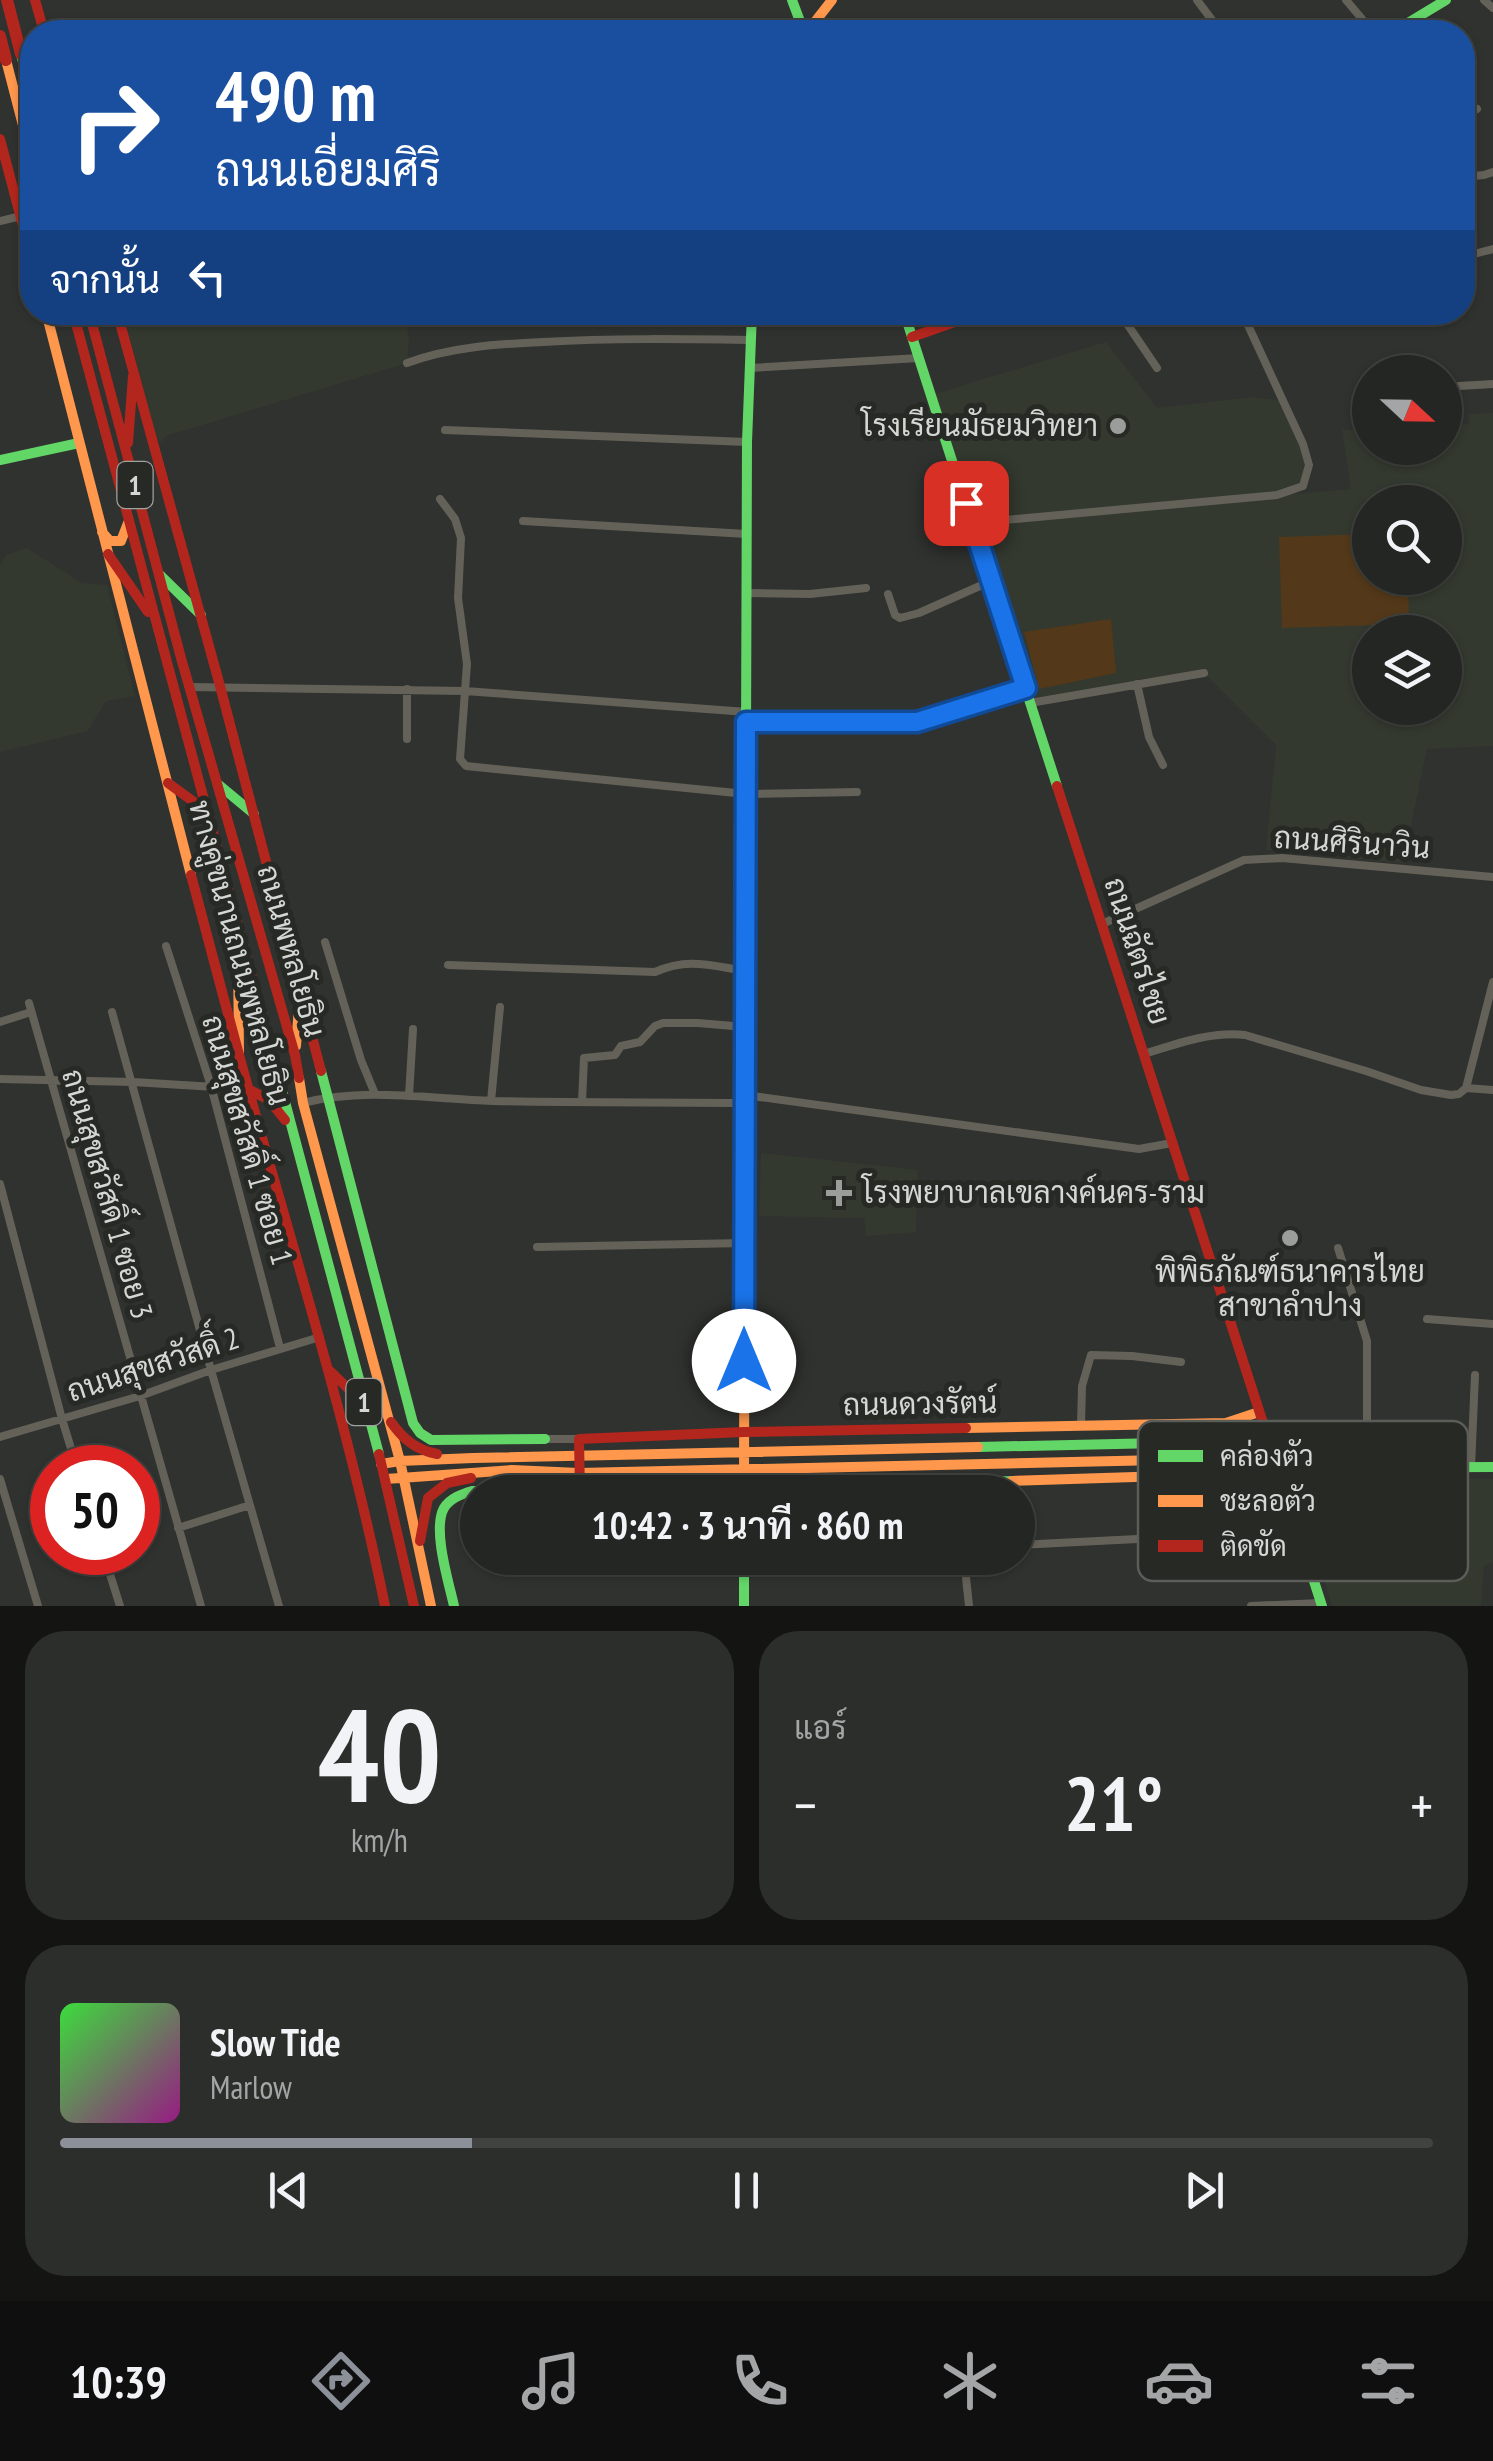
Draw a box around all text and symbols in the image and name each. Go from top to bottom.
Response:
text: 490 m [215,50,376,140]
icon: right [50,60,180,190]
text: ถนนเอี่ยมศิริ [215,140,441,198]
icon: left [180,250,235,305]
text: จากนั้น [50,254,160,303]
north arrow [1352,355,1462,465]
map controls [1352,355,1462,725]
place label: โรงเรียนมัธยมวิทยา [859,405,1098,444]
marker: โรงเรียนมัธยมวิทยา [1107,415,1129,437]
pin [924,461,1009,546]
road number: 1 [118,462,152,508]
icon: arrive [939,476,994,531]
button: search [1352,485,1462,595]
button: layers [1352,615,1462,725]
street label: ทางคู่ขนานถนนพหลโยธิน [179,796,300,1110]
street label: ถนนศิรินาวิน [1273,817,1431,866]
street label: ถนนพหลโยธิน [249,860,336,1041]
street label: ถนนฉัตรไชย [1096,872,1181,1029]
street label: ถนนสุขสวัสดิ์ 1 ซอย 1 [191,1009,308,1270]
street label: ถนนสุขสวัสดิ์ 1 ซอย 3 [51,1063,168,1324]
place label: โรงพยาบาลเขลางค์นคร-ราม [860,1172,1205,1211]
marker: โรงพยาบาลเขลางค์นคร-ราม [826,1180,852,1206]
marker: พิพิธภัณฑ์ธนาคารไทย สาขาลำปาง [1279,1227,1301,1249]
place label: พิพิธภัณฑ์ธนาคารไทย สาขาลำปาง [1155,1251,1425,1324]
position arrow [692,1309,796,1413]
street label: ถนนสุขสวัสดิ์ 2 [60,1312,244,1413]
road number: 1 [346,1379,382,1425]
street label: ถนนดวงรัตน์ [843,1382,997,1423]
legend [1138,1421,1468,1581]
text: คล่องตัว [1220,1437,1314,1474]
speed limit sign: 50 [30,1445,160,1575]
text: ชะลอตัว [1220,1482,1316,1519]
text: 10:42 · 3 นาที · 860 m [591,1500,904,1549]
text: ติดขัด [1220,1527,1287,1564]
text: 40 [317,1670,442,1838]
text: แอร์ [794,1706,847,1748]
text: 21° [1064,1755,1163,1852]
text: − [794,1769,817,1840]
text: + [1410,1769,1433,1840]
text: km/h [351,1819,408,1861]
text: Slow Tide [210,2017,341,2066]
text: Marlow [210,2066,292,2108]
icon: previous [261,2163,316,2218]
icon: pause [719,2163,774,2218]
icon: next [1177,2163,1232,2218]
icon: directions [306,2346,376,2416]
icon: music [516,2346,586,2416]
icon: phone [725,2346,795,2416]
icon: climate [935,2346,1005,2416]
icon: car [1144,2346,1214,2416]
icon: filters [1353,2346,1423,2416]
text: 10:39 [70,2352,167,2410]

